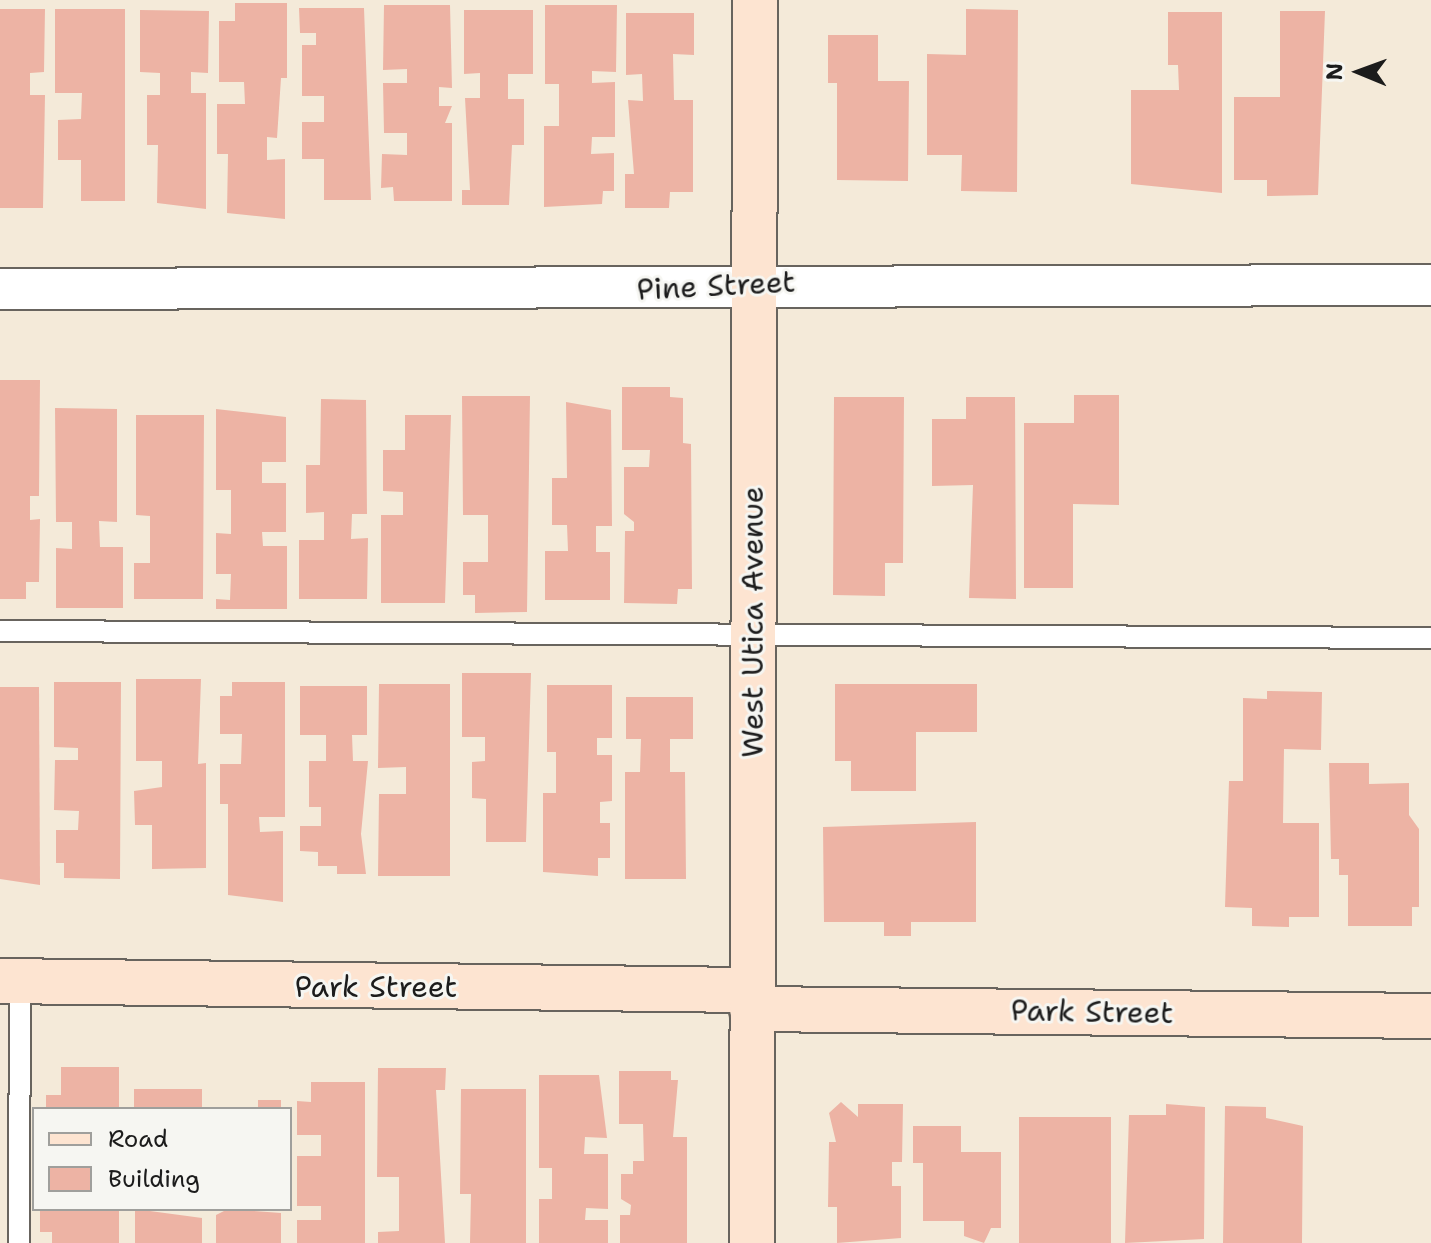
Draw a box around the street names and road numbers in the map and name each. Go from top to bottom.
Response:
street label: Pine Street [636,264,796,308]
street label: West Utica Avenue [735,486,771,758]
street label: Park Street [295,969,457,1005]
street label: Park Street [1010,993,1174,1031]

